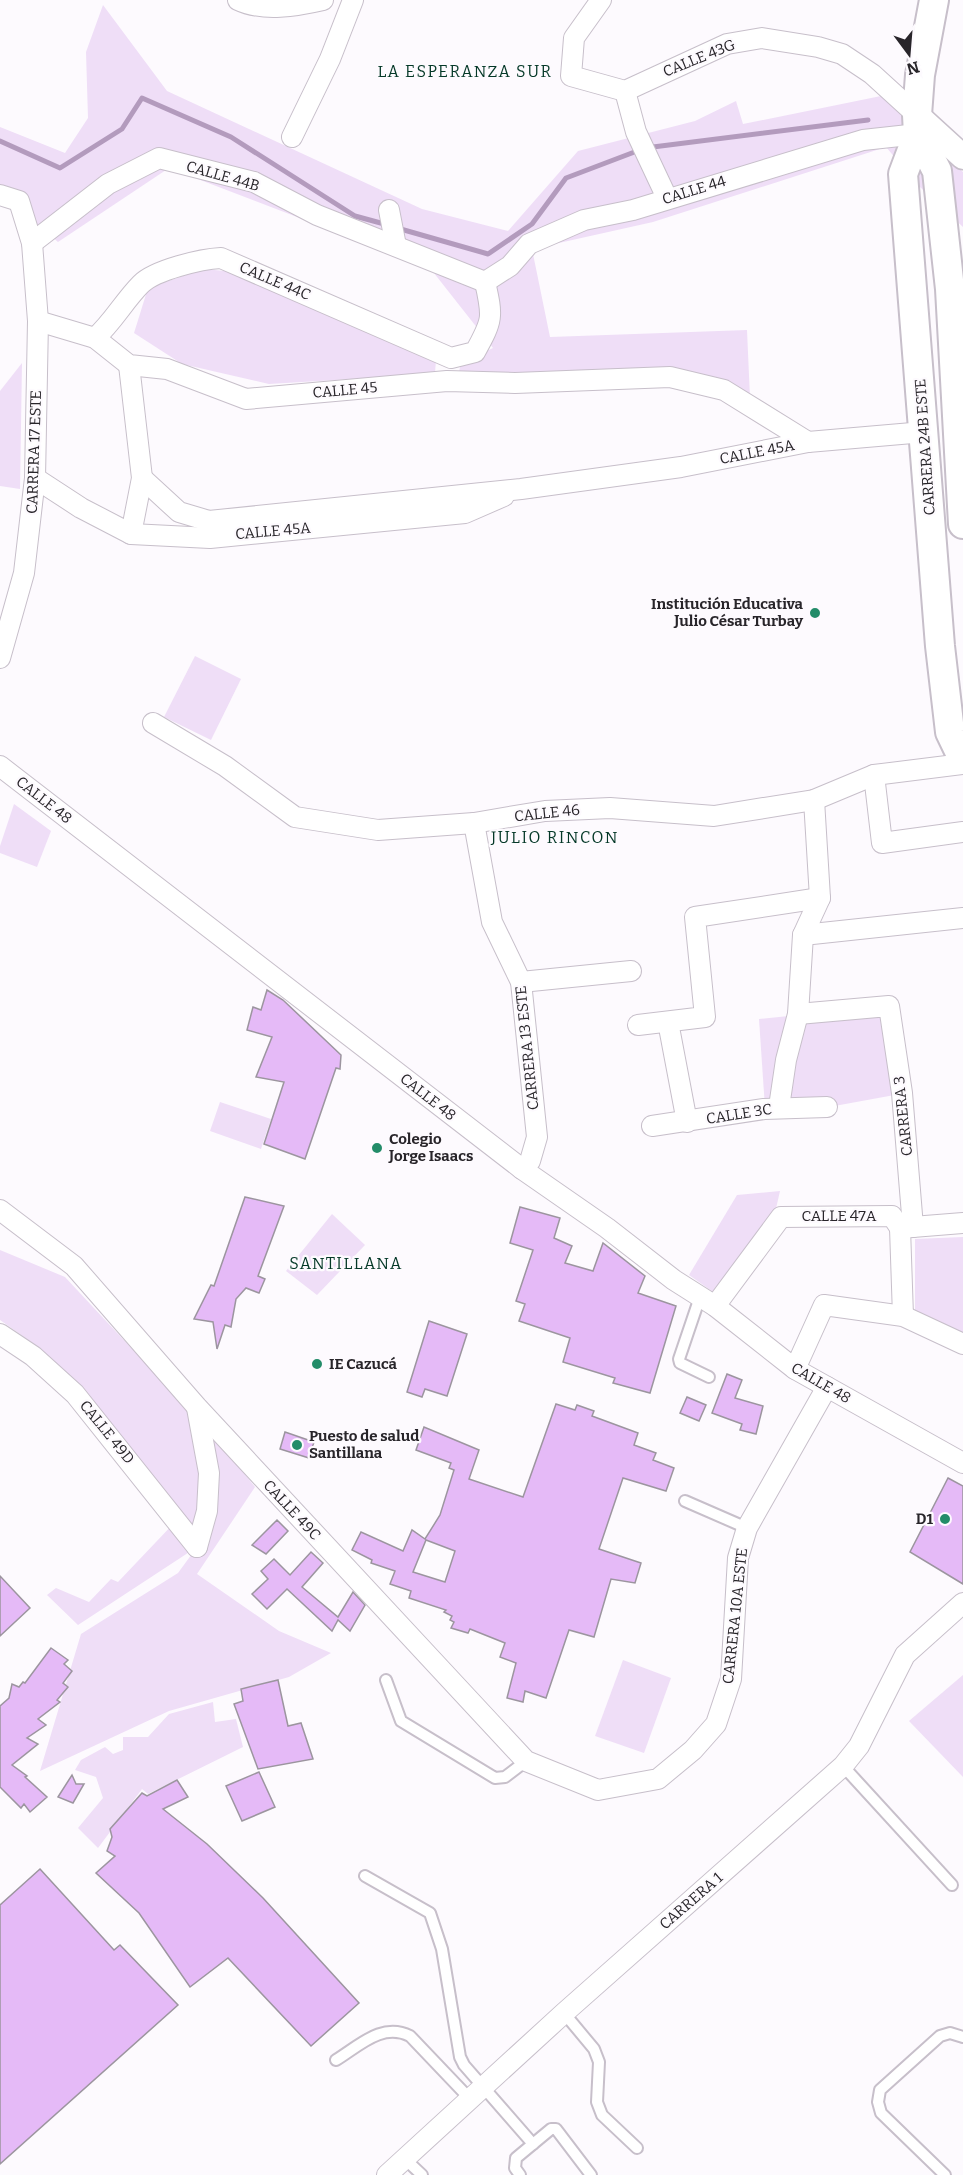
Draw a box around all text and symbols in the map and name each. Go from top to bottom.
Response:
north arrow [879,24,939,84]
street label: CALLE 43G [660,35,738,81]
text: N [904,57,922,79]
district label: LA ESPERANZA SUR [377,62,553,81]
street label: CALLE 44B [184,157,262,195]
street label: CALLE 44 [660,172,728,208]
street label: CALLE 44C [237,258,313,304]
street label: CALLE 45 [312,378,378,402]
street label: CARRERA 24B ESTE [911,378,939,516]
street label: CARRERA 17 ESTE [23,390,45,514]
street label: CALLE 45A [718,436,796,468]
street label: CALLE 45A [235,519,312,543]
place label: Institución Educativa Julio César Turbay [651,595,804,630]
marker: Institución Educativa Julio César Turbay [808,606,822,620]
street label: CALLE 48 [12,773,76,827]
street label: CALLE 46 [513,801,581,825]
district label: JULIO RINCON [490,828,619,847]
street label: CARRERA 13 ESTE [512,985,542,1111]
street label: CALLE 48 [396,1070,460,1124]
street label: CARRERA 3 [890,1075,916,1157]
street label: CALLE 3C [705,1100,773,1128]
place label: Colegio Jorge Isaacs [388,1130,473,1165]
marker: Colegio Jorge Isaacs [370,1141,384,1155]
street label: CALLE 47A [802,1207,877,1225]
district label: SANTILLANA [289,1254,403,1273]
place label: IE Cazucá [329,1355,397,1373]
marker: IE Cazucá [310,1357,324,1371]
street label: CALLE 48 [788,1359,854,1407]
street label: CALLE 49D [76,1397,138,1467]
place label: Puesto de salud Santillana [309,1427,419,1462]
marker: Puesto de salud Santillana [290,1438,304,1452]
street label: CALLE 49C [260,1476,324,1544]
place label: D1 [916,1510,934,1528]
marker: D1 [938,1512,952,1526]
street label: CARRERA 10A ESTE [719,1547,751,1685]
street label: CARRERA 1 [656,1869,726,1933]

